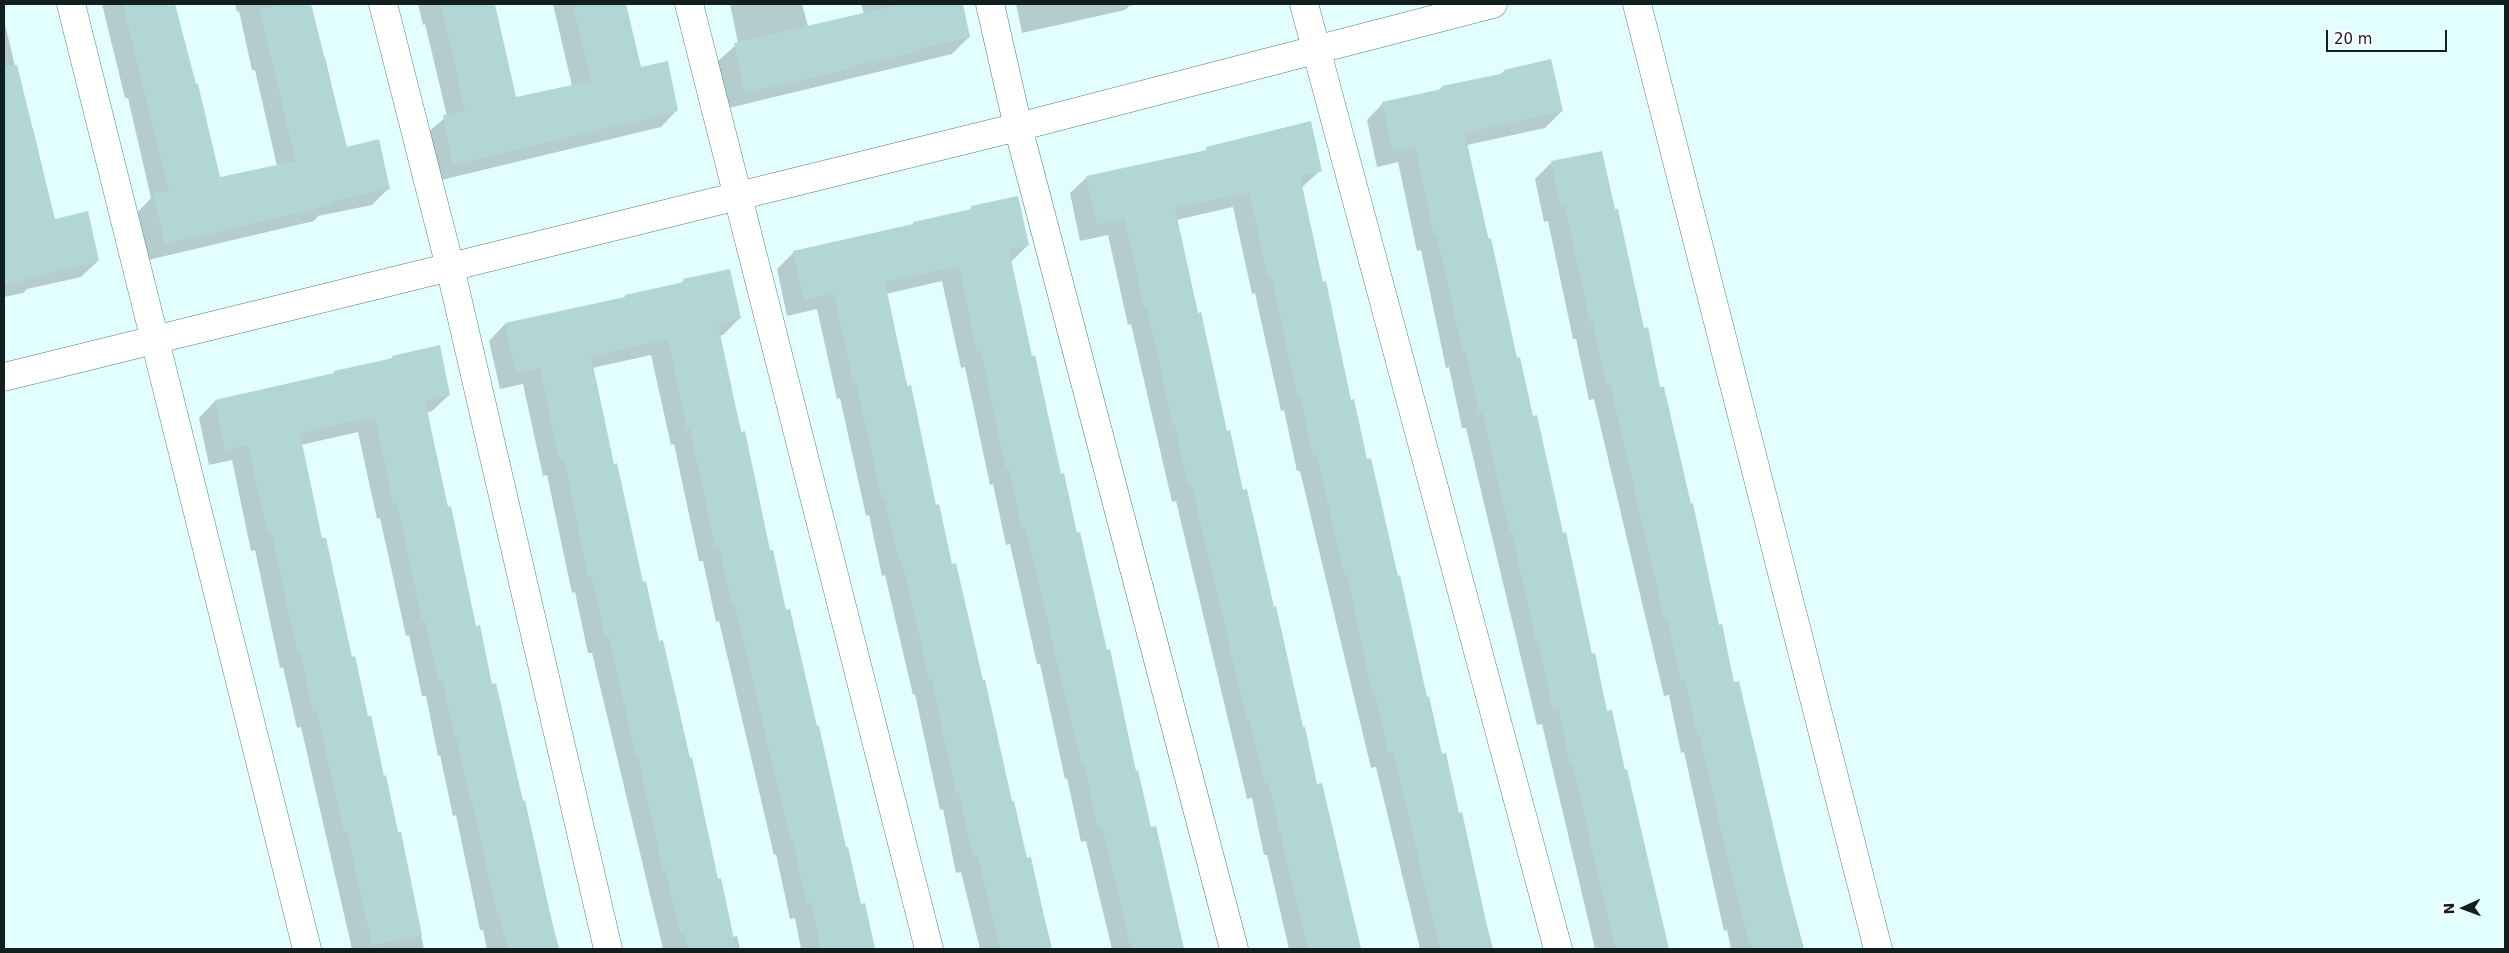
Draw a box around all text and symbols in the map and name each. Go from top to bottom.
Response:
scale bar [2329,20,2450,52]
text: 20 m [2334,30,2372,48]
north arrow [2439,883,2489,933]
text: N [2441,902,2457,915]

